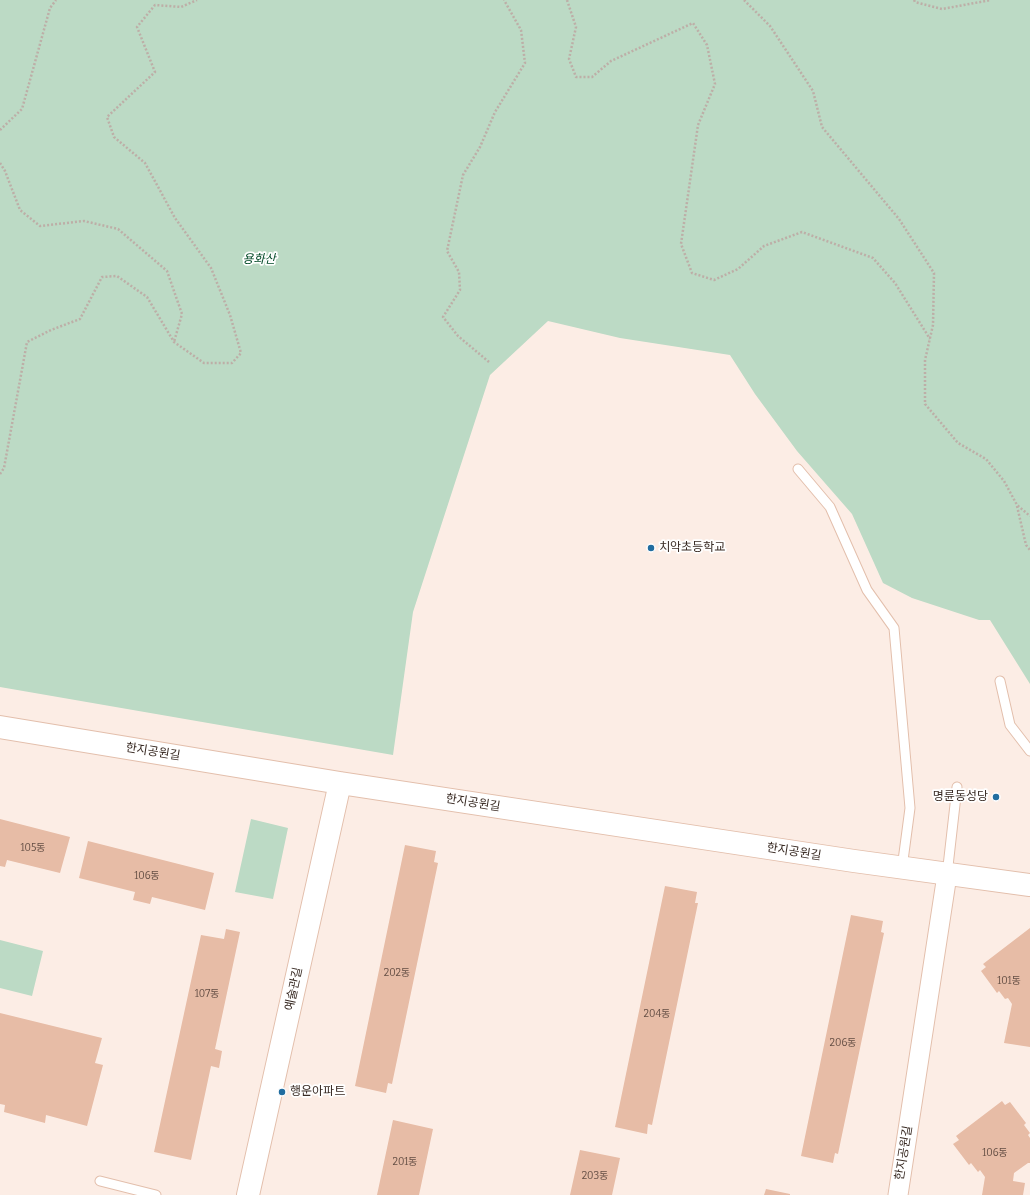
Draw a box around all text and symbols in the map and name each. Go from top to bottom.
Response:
park label: 용화산 [242,253,276,267]
place label: 치악초등학교 [659,541,725,555]
marker: 치악초등학교 [646,543,656,553]
street label: 한지공원길 [125,741,181,763]
place label: 명륜동성당 [933,790,988,804]
street label: 한지공원길 [445,792,501,814]
marker: 명륜동성당 [991,792,1001,802]
street label: 한지공원길 [766,841,822,863]
house number: 105동 [20,842,46,854]
house number: 106동 [134,870,160,882]
street label: 예술관길 [282,966,306,1012]
house number: 202동 [384,967,410,979]
house number: 101동 [997,975,1021,987]
house number: 107동 [195,988,219,1000]
house number: 204동 [644,1008,670,1020]
house number: 206동 [830,1037,856,1049]
place label: 행운아파트 [290,1085,345,1099]
marker: 행운아파트 [277,1087,287,1097]
street label: 한지공원길 [893,1125,915,1181]
house number: 106동 [982,1147,1008,1159]
house number: 201동 [392,1156,418,1168]
house number: 203동 [582,1170,608,1182]

